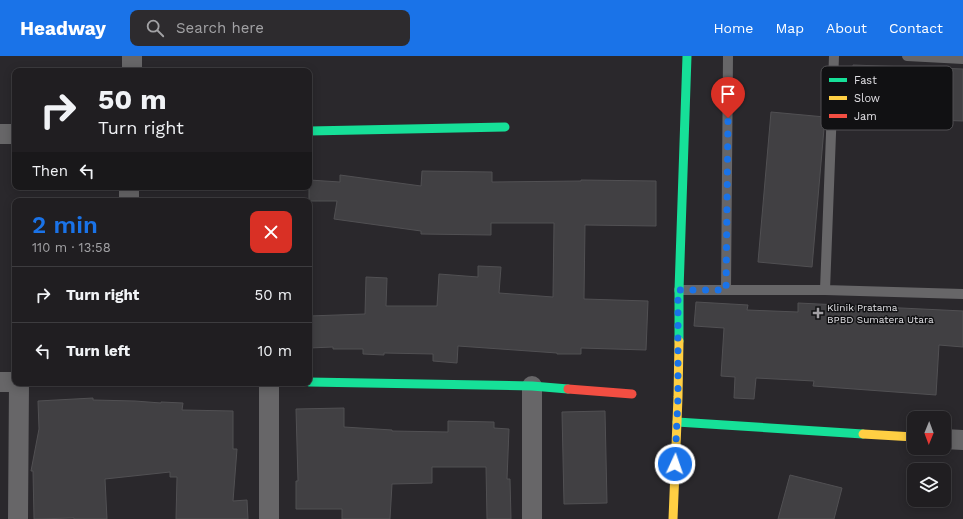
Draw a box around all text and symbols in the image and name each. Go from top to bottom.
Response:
search box [130,10,410,46]
text: Headway [20,17,106,40]
icon: search [144,17,166,39]
text: Search here [176,19,264,37]
text: Home [713,20,753,36]
text: Map [775,20,804,36]
text: About [826,20,867,36]
text: Contact [889,20,943,36]
legend [821,66,953,130]
text: Fast [854,74,877,87]
pin [711,77,745,118]
text: 50 m [98,83,167,116]
icon: arrive [717,83,739,105]
icon: right [32,84,84,136]
text: Slow [854,92,880,105]
text: Jam [854,110,877,123]
text: Turn right [98,117,184,138]
icon: left [76,160,98,182]
text: Then [32,162,68,180]
text: 2 min [32,211,98,239]
button: close [250,211,292,253]
text: 110 m · 13:58 [32,240,111,255]
icon: right [32,284,54,306]
text: Turn right [66,286,139,304]
text: 50 m [255,286,292,304]
place label: Klinik Pratama BPBD Sumatera Utara [827,302,934,325]
marker: Klinik Pratama BPBD Sumatera Utara [812,307,824,319]
icon: left [32,340,54,362]
text: Turn left [66,342,130,360]
text: 10 m [257,342,292,360]
north arrow [907,411,951,455]
map controls [907,411,951,507]
position arrow [654,443,696,485]
button: layers [907,463,951,507]

